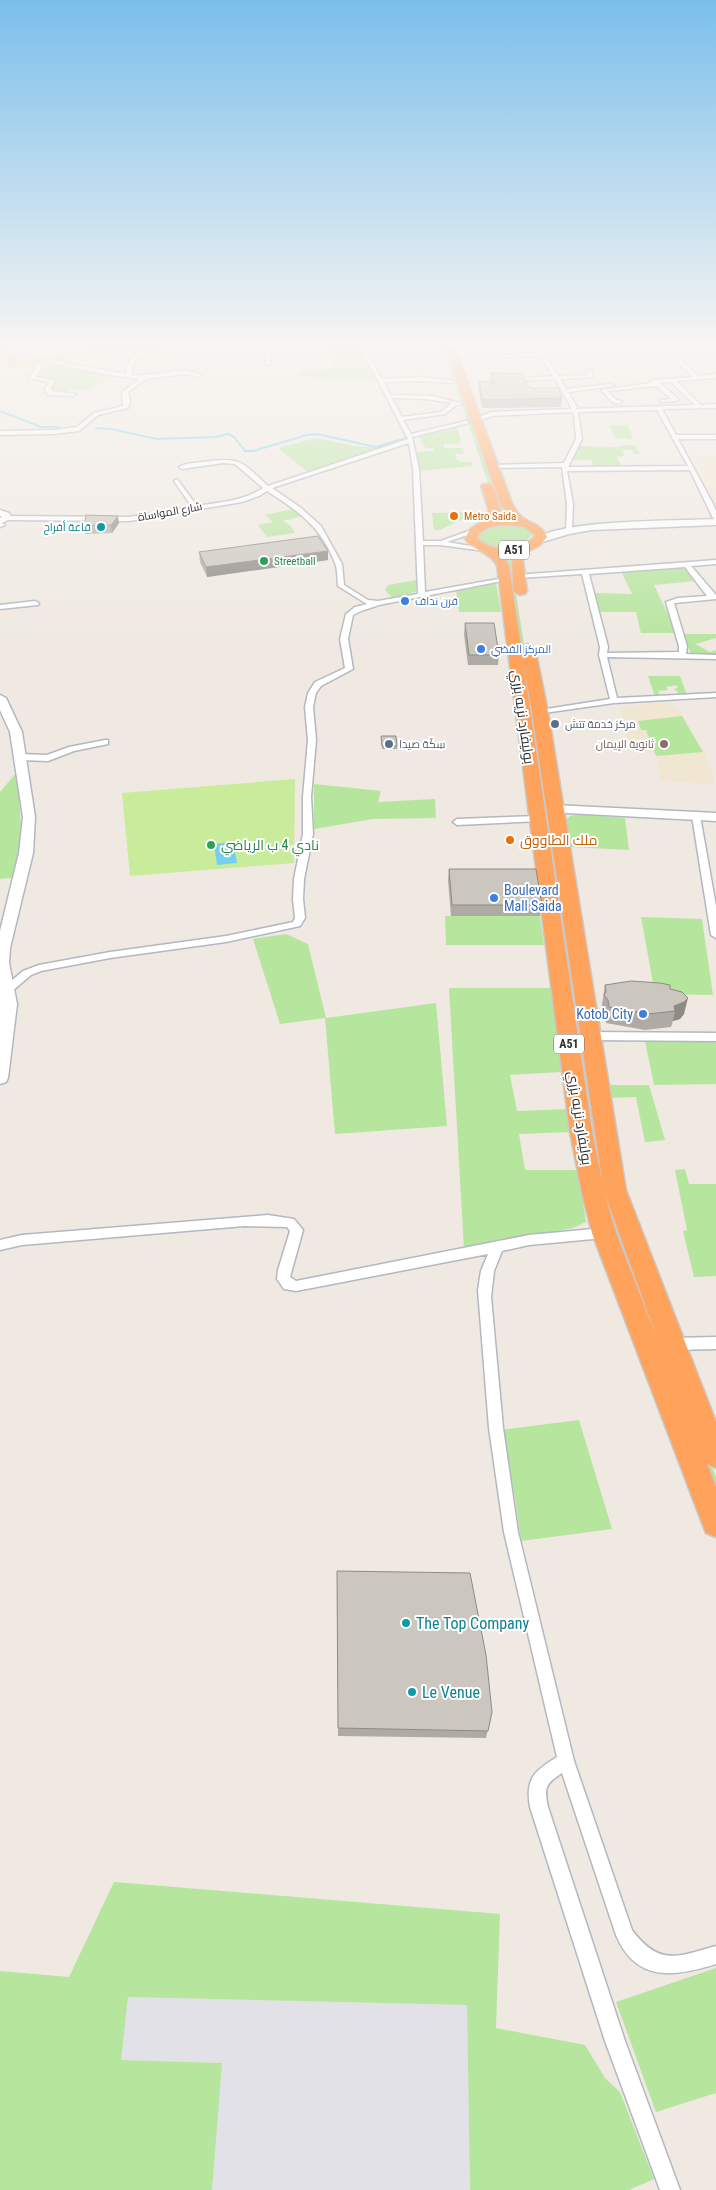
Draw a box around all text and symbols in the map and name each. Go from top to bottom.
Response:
street label: شارع المواساة [137,500,203,525]
marker: Metro Saida [448,510,460,522]
place label: Metro Saida [464,510,516,523]
place label: قاعة أفراح [43,520,91,535]
marker: قاعة أفراح [95,521,107,533]
road number: A51 [499,540,529,560]
marker: Streetball [258,555,270,567]
place label: Streetball [274,555,316,568]
marker: فرن نداف [399,595,411,607]
place label: فرن نداف [415,595,458,608]
marker: المركز الفضي [475,643,487,655]
place label: المركز الفضي [491,643,551,657]
street label: بوليفارد نزيه بزري [505,669,538,766]
marker: مركز خدمة تتش [549,718,561,730]
place label: مركز خدمة تتش [565,718,636,731]
place label: سِكّة صيدا [399,737,445,751]
marker: سِكّة صيدا [383,738,395,750]
place label: ثانوية الإيمان [596,738,654,751]
marker: ثانوية الإيمان [658,738,670,750]
place label: ملك الطاووق [520,832,598,849]
marker: ملك الطاووق [504,834,516,846]
place label: نادي 4 ب الرياضي [221,837,319,857]
marker: نادي 4 ب الرياضي [205,839,217,851]
place label: Boulevard Mall Saida [504,882,562,914]
marker: Boulevard Mall Saida [488,892,500,904]
place label: Kotob City [576,1006,633,1022]
marker: Kotob City [637,1008,649,1020]
road number: A51 [554,1034,584,1054]
street label: بوليفارد نزيه بزري [561,1070,595,1167]
place label: The Top Company [416,1614,530,1633]
marker: The Top Company [400,1617,412,1629]
place label: Le Venue [422,1683,480,1702]
marker: Le Venue [406,1686,418,1698]

